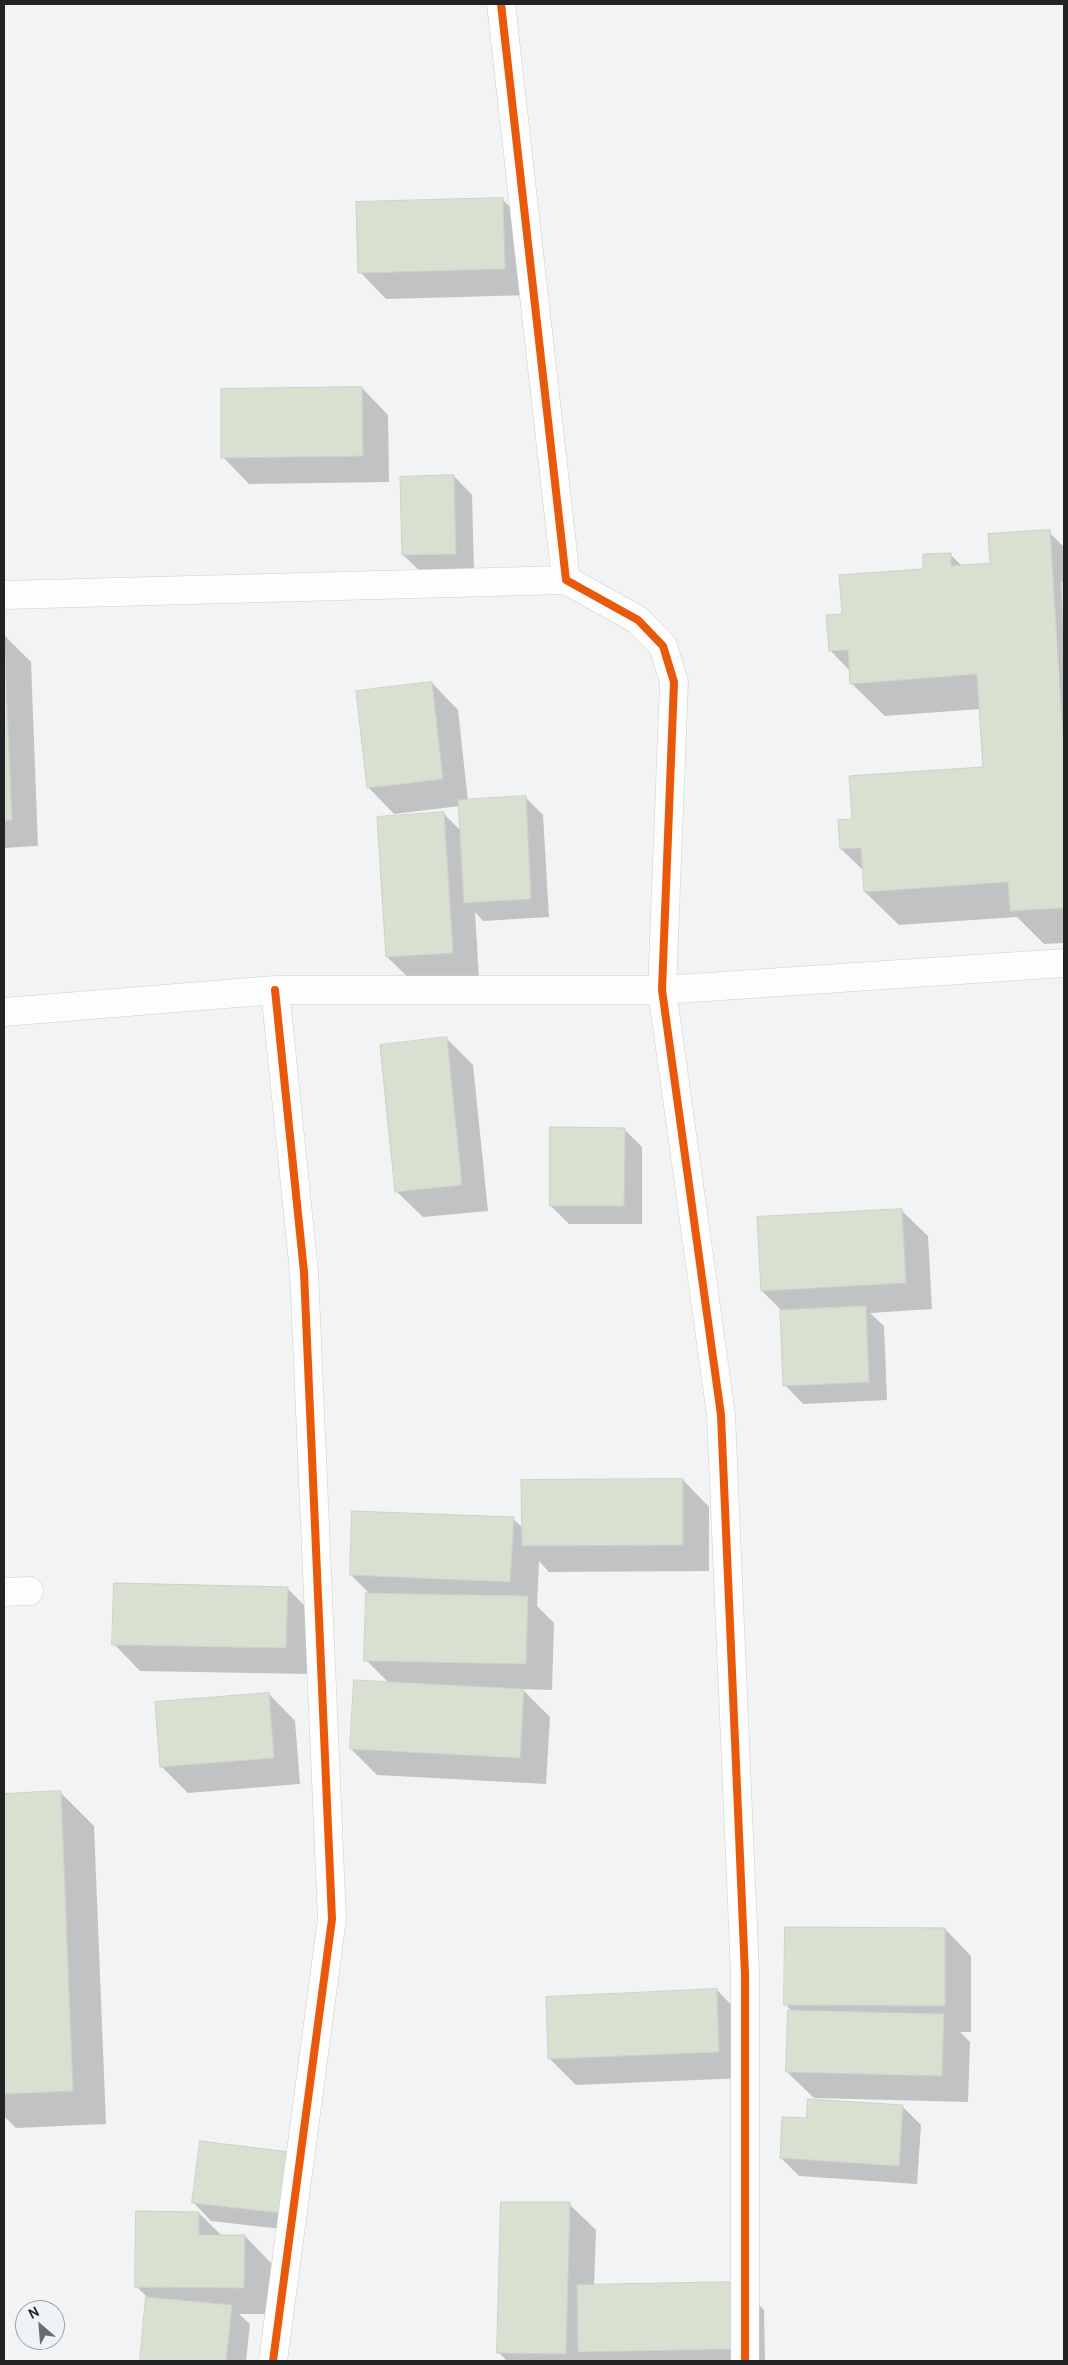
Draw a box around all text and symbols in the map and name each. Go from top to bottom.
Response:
north arrow [15,2300,65,2350]
text: N [25,2302,42,2323]

